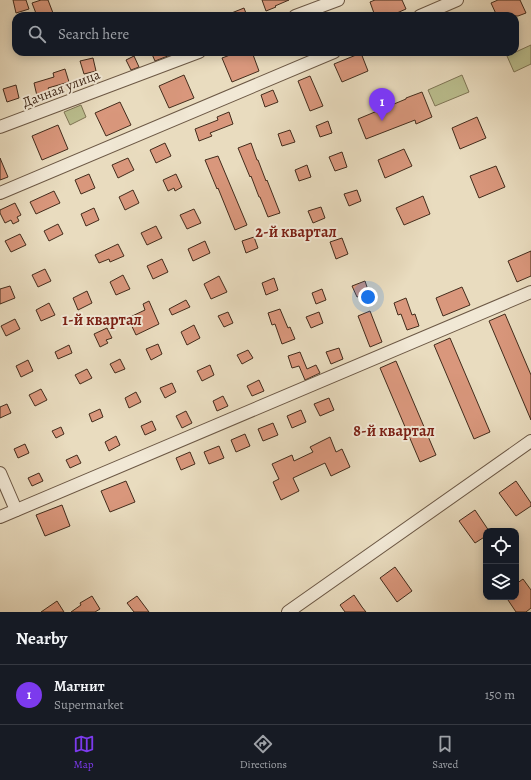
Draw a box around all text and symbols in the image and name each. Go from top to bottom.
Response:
search box [12,12,519,56]
icon: search [26,23,48,45]
text: Search here [58,24,129,44]
street label: Дачная улица [20,65,103,112]
pin: 1 [369,88,395,121]
district label: 2-й квартал [255,221,337,243]
your location [358,287,378,307]
district label: 1-й квартал [62,309,142,331]
district label: 8-й квартал [353,420,435,442]
map controls [483,528,519,600]
button: locate [483,528,519,564]
button: layers [483,564,519,600]
text: Nearby [16,627,67,650]
text: Магнит [54,676,105,696]
text: 1 [27,686,31,703]
text: 150 m [485,686,515,703]
text: Supermarket [54,696,124,713]
tab: Map [73,733,95,772]
tab: Directions [240,733,287,772]
tab: Saved [432,733,458,772]

